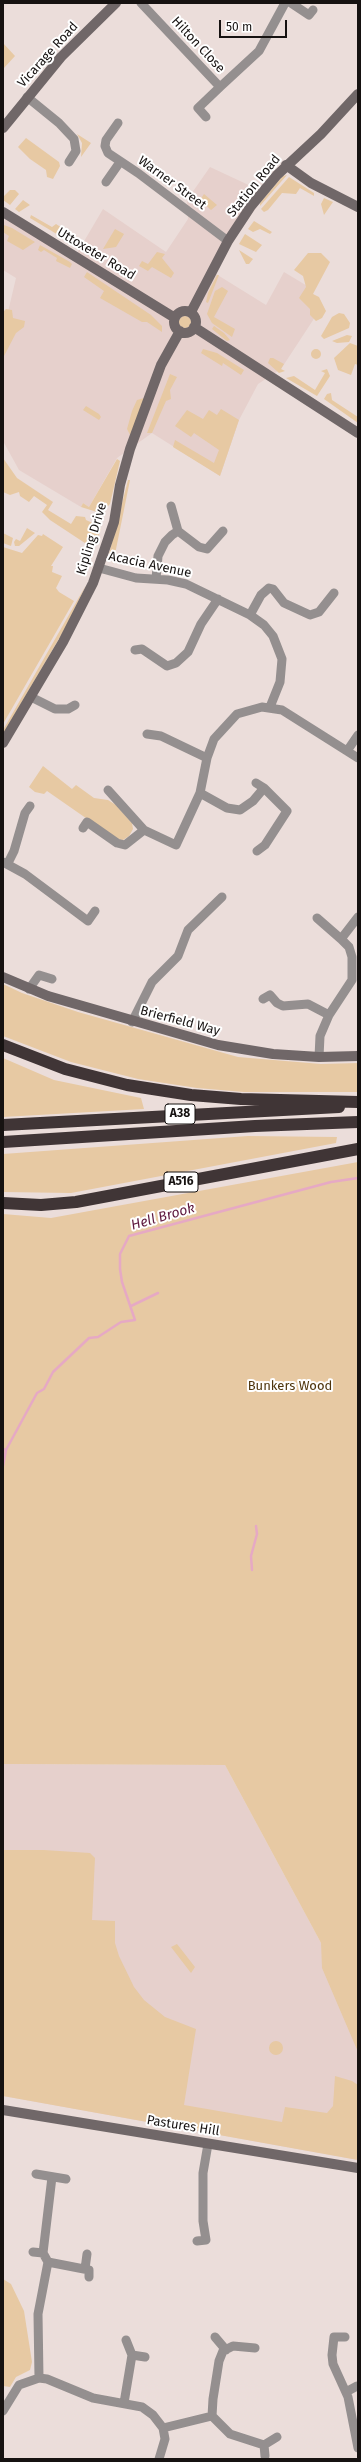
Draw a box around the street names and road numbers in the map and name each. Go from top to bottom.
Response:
street label: Hilton Close [168,14,228,76]
street label: Vicarage Road [15,19,81,91]
street label: Station Road [224,152,284,220]
street label: Warner Street [135,153,209,213]
street label: Uttoxeter Road [54,225,138,283]
street label: Kipling Drive [74,501,110,577]
street label: Acacia Avenue [107,549,193,581]
street label: Brierfield Way [138,1003,222,1039]
road number: A38 [165,1104,195,1124]
road number: A516 [164,1172,198,1192]
street label: Pastures Hill [146,2113,220,2139]

